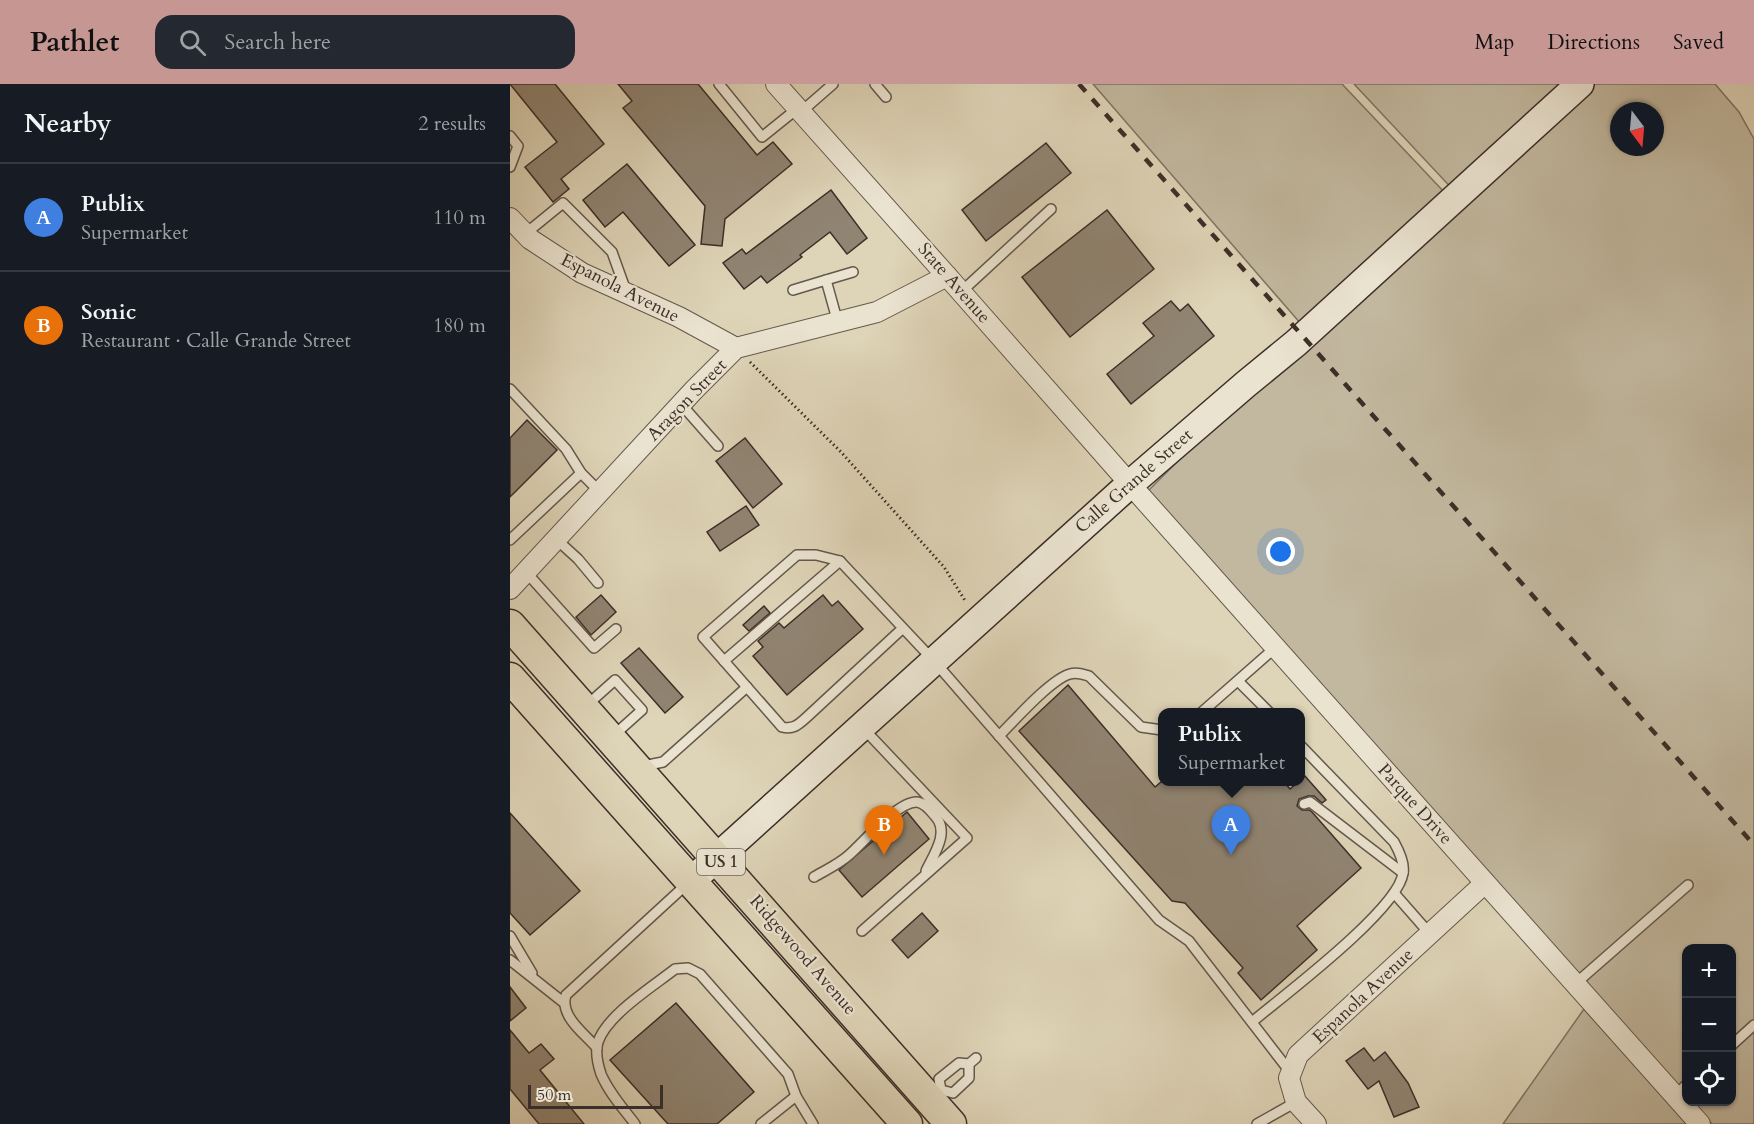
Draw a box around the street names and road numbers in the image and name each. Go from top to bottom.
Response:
street label: State Avenue [912,237,996,329]
street label: Espanola Avenue [556,247,684,329]
street label: Aragon Street [641,353,733,447]
street label: Calle Grande Street [1070,423,1198,539]
street label: Parque Drive [1372,758,1458,850]
road number: US 1 [697,849,745,875]
street label: Ridgewood Avenue [744,889,862,1021]
street label: Espanola Avenue [1307,943,1419,1049]

